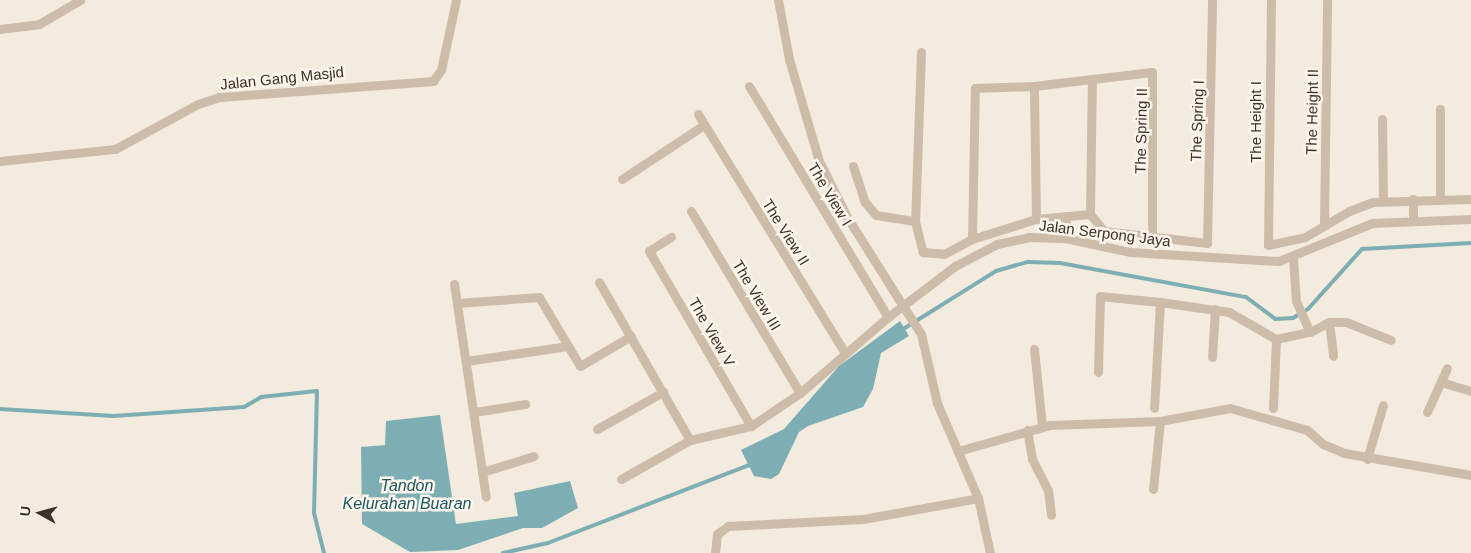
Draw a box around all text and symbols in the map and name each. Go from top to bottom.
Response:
street label: Jalan Gang Masjid [219,63,345,93]
street label: The Height II [1302,69,1322,155]
street label: The Spring I [1187,80,1207,162]
street label: The Height I [1247,81,1265,163]
street label: The Spring II [1131,88,1151,174]
street label: The View I [804,159,856,229]
street label: The View II [759,196,813,268]
street label: Jalan Serpong Jaya [1038,216,1172,250]
street label: The View III [729,257,785,333]
street label: The View V [685,294,739,370]
water label: Tandon Kelurahan Buaran [343,476,471,514]
north arrow [15,488,65,538]
text: U [17,505,34,517]

